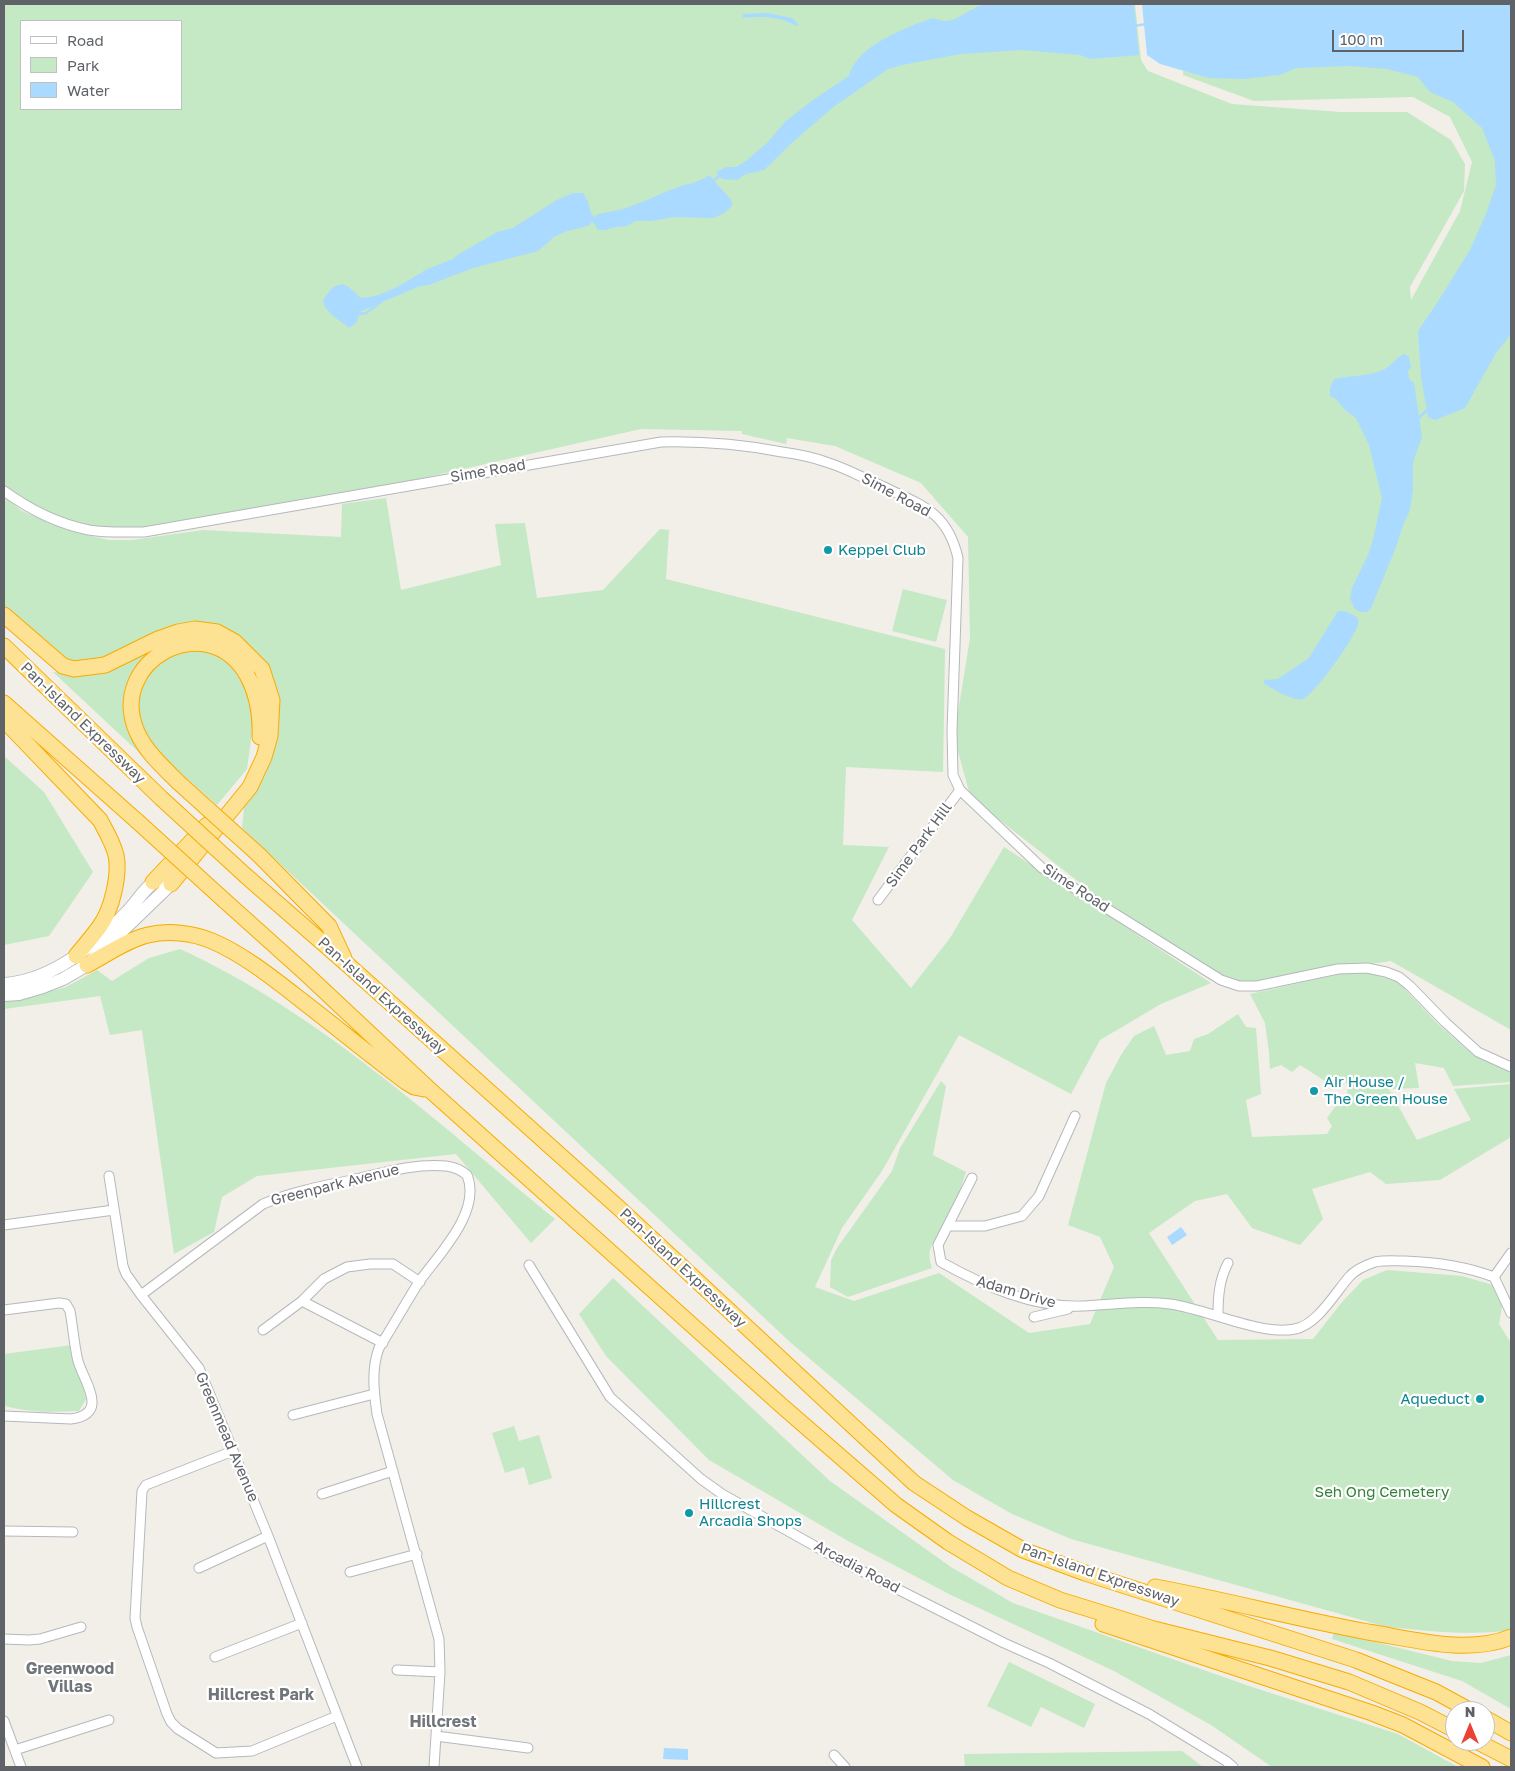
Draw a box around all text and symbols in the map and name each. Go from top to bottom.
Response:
legend [20,20,182,110]
scale bar [1335,20,1468,52]
text: 100 m [1340,30,1383,48]
text: Road [67,31,104,49]
text: Park [67,56,99,74]
text: Water [67,81,110,99]
street label: Sime Road [449,456,527,486]
street label: Sime Road [858,469,934,521]
place label: Keppel Club [838,541,926,559]
marker: Keppel Club [822,544,834,556]
street label: Pan-Island Expressway [17,659,149,787]
street label: Sime Park Hill [882,799,956,891]
street label: Sime Road [1039,860,1113,916]
street label: Pan-Island Expressway [314,934,450,1058]
place label: Air House / The Green House [1324,1073,1448,1108]
marker: Air House / The Green House [1308,1085,1320,1097]
street label: Greenpark Avenue [269,1160,401,1210]
street label: Pan-Island Expressway [616,1205,750,1331]
street label: Adam Drive [974,1272,1058,1312]
street label: Greenmead Avenue [192,1369,262,1505]
place label: Aqueduct [1401,1390,1470,1408]
marker: Aqueduct [1474,1393,1486,1405]
park label: Seh Ong Cemetery [1315,1483,1449,1501]
place label: Hillcrest Arcadia Shops [699,1495,802,1530]
marker: Hillcrest Arcadia Shops [683,1507,695,1519]
street label: Arcadia Road [811,1537,903,1597]
street label: Pan-Island Expressway [1018,1539,1182,1611]
district label: Greenwood Villas [26,1659,114,1697]
district label: Hillcrest Park [208,1685,314,1705]
north arrow [1445,1701,1495,1751]
text: N [1465,1703,1475,1720]
district label: Hillcrest [409,1712,477,1732]

